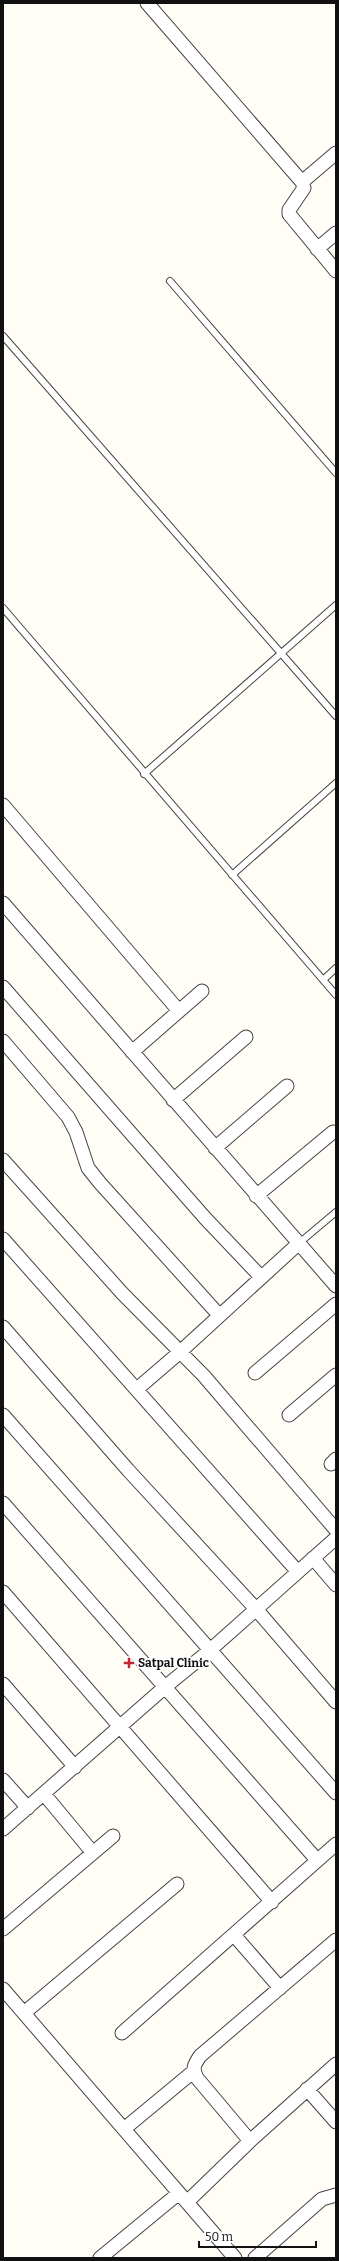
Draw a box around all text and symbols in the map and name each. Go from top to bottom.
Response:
place label: Satpal Clinic [138,1656,209,1670]
marker: Satpal Clinic [123,1657,135,1669]
scale bar [199,2223,316,2249]
text: 50 m [205,2230,234,2244]

